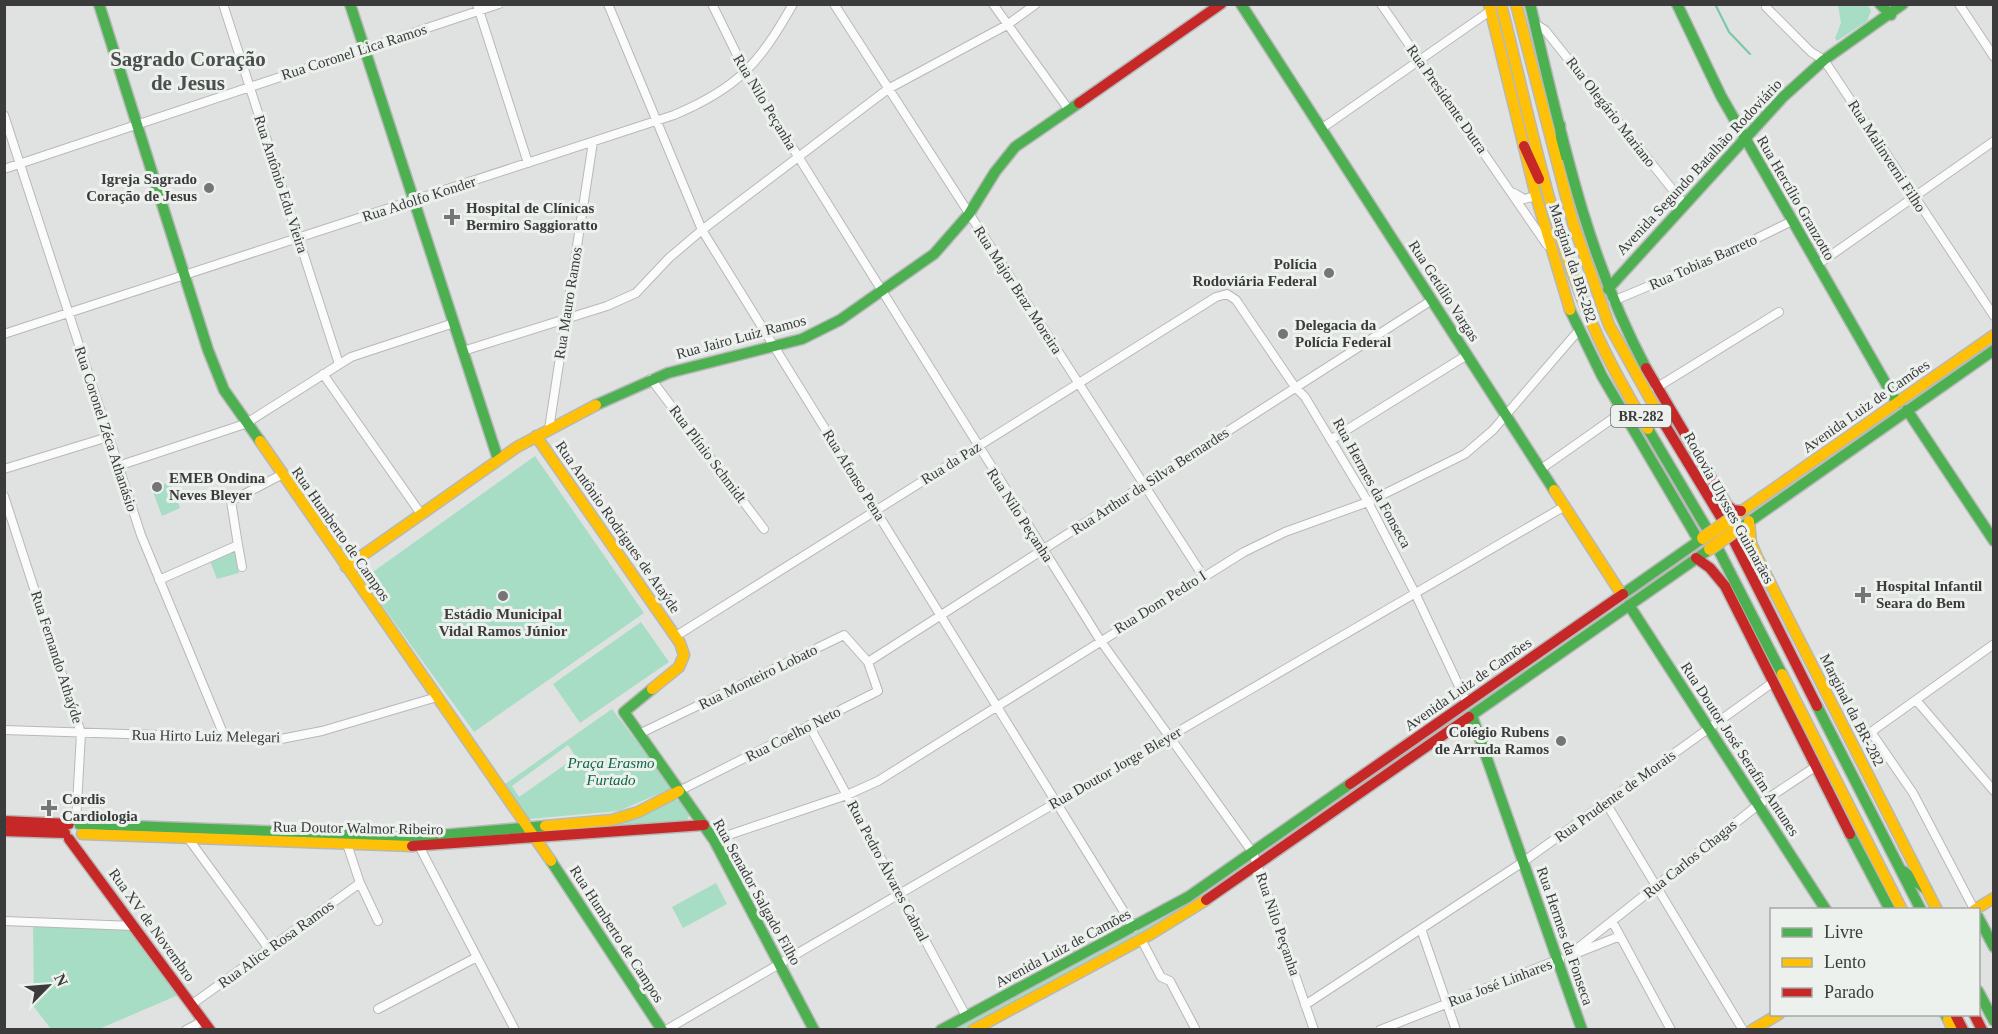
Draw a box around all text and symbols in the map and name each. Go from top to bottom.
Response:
street label: Rua Coronel Lica Ramos [279,21,429,83]
street label: Rua Presidente Dutra [1404,42,1491,156]
district label: Sagrado Coração de Jesus [110,47,266,95]
street label: Rua Nilo Peçanha [730,51,800,153]
street label: Rua Olegário Mariano [1563,54,1659,170]
street label: Avenida Segundo Batalhão Rodoviário [1613,76,1785,258]
street label: Rua Malinverni Filho [1845,97,1929,215]
street label: Rua Antônio Edu Vieira [251,113,311,255]
street label: Rua Hercílio Granzotto [1754,133,1838,263]
place label: Igreja Sagrado Coração de Jesus [86,171,197,204]
street label: Rua Adolfo Konder [360,173,478,225]
marker: Igreja Sagrado Coração de Jesus [202,181,216,195]
place label: Hospital de Clínicas Bermiro Saggioratto [466,200,598,233]
street label: Marginal da BR-282 [1546,202,1600,324]
marker: Hospital de Clínicas Bermiro Saggioratto [443,208,461,226]
street label: Rua Major Braz Moreira [971,223,1065,357]
street label: Rua Tobias Barreto [1647,231,1759,293]
street label: Rua Getúlio Vargas [1405,238,1483,345]
street label: Rua Mauro Ramos [551,246,585,360]
place label: Polícia Rodoviária Federal [1192,256,1317,289]
marker: Polícia Rodoviária Federal [1322,266,1336,280]
street label: Rua Jairo Luiz Ramos [674,312,808,362]
place label: Delegacia da Polícia Federal [1295,317,1391,350]
marker: Delegacia da Polícia Federal [1276,327,1290,341]
street label: Rua Coronel Zéca Athanásio [72,344,140,514]
street label: Avenida Luiz de Camões [1800,356,1933,456]
street label: Rua Plínio Schmidt [666,402,750,506]
road number: BR-282 [1611,405,1671,427]
street label: Rua Hermes da Fonseca [1330,416,1414,551]
street label: Rua Arthur da Silva Bernardes [1068,424,1232,538]
street label: Rua Afonso Pena [820,427,889,524]
street label: Rodovia Ulysses Guimarães [1681,430,1777,586]
street label: Rua Antônio Rodrigues de Ataýde [552,438,684,616]
street label: Rua da Paz [918,438,984,488]
street label: Rua Humberto de Campos [289,464,393,604]
street label: Rua Nilo Peçanha [984,465,1056,565]
place label: EMEB Ondina Neves Bleyer [169,470,266,503]
marker: EMEB Ondina Neves Bleyer [150,480,164,494]
street label: Rua Dom Pedro I [1111,567,1209,637]
place label: Hospital Infantil Seara do Bem [1876,578,1982,611]
marker: Hospital Infantil Seara do Bem [1854,586,1872,604]
street label: Rua Fernando Athaýde [28,589,86,726]
marker: Estádio Municipal Vidal Ramos Júnior [496,589,510,603]
place label: Estádio Municipal Vidal Ramos Júnior [439,606,568,639]
street label: Avenida Luiz de Camões [1402,634,1535,734]
street label: Rua Monteiro Lobato [696,641,820,713]
street label: Marginal da BR-282 [1817,651,1887,769]
street label: Rua Doutor José Serafim Antunes [1678,659,1802,839]
street label: Rua Coelho Neto [743,703,843,765]
street label: Rua Doutor Jorge Bleyer [1046,724,1184,812]
place label: Colégio Rubens de Arruda Ramos [1435,724,1549,757]
street label: Rua Hirto Luiz Melegari [132,727,280,745]
marker: Colégio Rubens de Arruda Ramos [1554,734,1568,748]
street label: Rua Prudente de Morais [1551,747,1679,845]
park label: Praça Erasmo Furtado [566,755,655,788]
place label: Cordis Cardiologia [62,791,138,824]
street label: Rua Pedro Álvares Cabral [844,798,932,944]
marker: Cordis Cardiologia [40,799,58,817]
street label: Rua Senador Salgado Filho [710,816,804,968]
street label: Rua Carlos Chagas [1640,817,1740,901]
street label: Rua Doutor Walmor Ribeiro [273,819,443,837]
street label: Rua Humberto de Campos [567,863,667,1005]
street label: Rua Hermes da Fonseca [1534,865,1596,1008]
street label: Rua XV de Novembro [106,866,198,984]
street label: Rua Nilo Peçanha [1253,870,1303,978]
street label: Rua Alice Rosa Ramos [215,897,337,991]
street label: Avenida Luiz de Camões [993,905,1134,990]
legend [1770,908,1980,1016]
text: Livre [1824,922,1863,942]
text: Lento [1824,952,1866,972]
north arrow [18,956,78,1016]
street label: Rua José Linhares [1446,956,1554,1010]
text: N [51,971,71,989]
text: Parado [1824,982,1874,1002]

